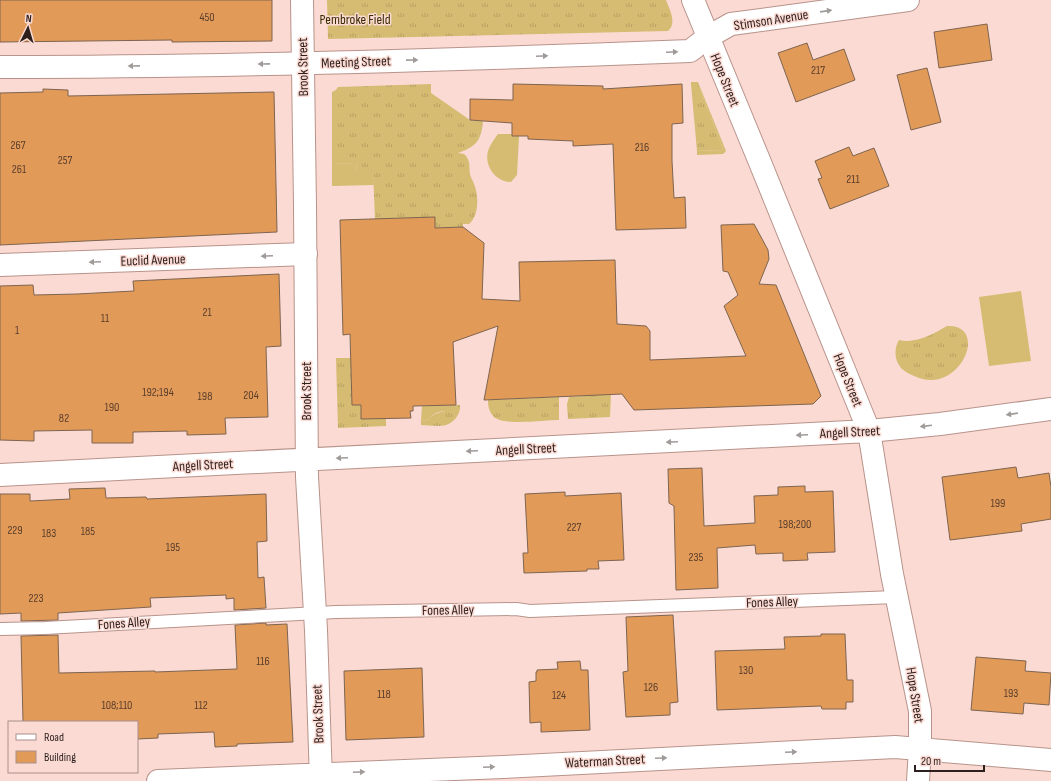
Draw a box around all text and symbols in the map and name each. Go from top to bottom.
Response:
street label: Stimson Avenue [733,6,809,34]
north arrow [8,8,48,48]
one-way arrow [820,8,832,14]
house number: 450 [199,10,215,25]
park label: Pembroke Field [319,11,391,28]
text: N [25,12,32,25]
street label: Brook Street [294,37,312,97]
one-way arrow [666,48,678,55]
street label: Hope Street [707,51,743,109]
street label: Meeting Street [321,52,391,72]
one-way arrow [536,53,548,60]
one-way arrow [406,57,419,63]
one-way arrow [257,61,270,67]
one-way arrow [127,63,140,69]
house number: 217 [811,63,825,78]
house number: 267 [10,138,26,153]
house number: 216 [635,140,649,155]
house number: 257 [58,153,72,168]
house number: 261 [12,162,27,177]
house number: 211 [846,172,860,187]
street label: Euclid Avenue [120,250,186,270]
one-way arrow [260,253,273,259]
one-way arrow [88,259,101,265]
house number: 21 [202,305,212,320]
house number: 11 [101,311,110,326]
house number: 1 [15,323,20,338]
street label: Hope Street [830,351,866,409]
street label: Brook Street [298,362,315,420]
house number: 192;194 [142,385,174,400]
house number: 204 [243,388,259,403]
house number: 198 [198,389,212,404]
house number: 190 [105,400,119,415]
house number: 82 [59,411,69,426]
one-way arrow [1006,411,1018,417]
street label: Angell Street [818,422,881,442]
one-way arrow [920,423,932,429]
one-way arrow [795,432,808,438]
one-way arrow [666,438,678,445]
street label: Angell Street [494,439,557,459]
one-way arrow [466,448,478,455]
street label: Angell Street [171,455,234,475]
one-way arrow [335,455,348,461]
house number: 199 [991,496,1005,511]
house number: 198;200 [779,517,811,532]
house number: 227 [567,520,582,535]
house number: 229 [7,523,23,538]
house number: 185 [81,524,95,539]
house number: 183 [42,526,56,541]
house number: 195 [166,540,180,555]
house number: 235 [689,550,704,565]
house number: 223 [29,591,43,606]
street label: Fones Alley [746,593,799,611]
street label: Fones Alley [422,601,475,619]
street label: Fones Alley [97,613,151,633]
house number: 116 [256,654,270,669]
house number: 130 [739,663,753,678]
street label: Hope Street [902,666,928,724]
house number: 126 [644,680,658,695]
street label: Brook Street [308,684,328,744]
house number: 193 [1004,686,1018,701]
house number: 118 [377,687,391,702]
house number: 124 [552,688,566,703]
house number: 108;110 [102,698,132,713]
house number: 112 [194,698,208,713]
legend [8,721,138,773]
text: Road [44,730,64,745]
scale bar [915,747,984,773]
one-way arrow [785,748,797,755]
text: Building [44,750,76,765]
street label: Waterman Street [565,750,645,772]
text: 20 m [921,754,941,769]
one-way arrow [655,755,667,762]
one-way arrow [483,764,495,771]
one-way arrow [353,769,365,776]

